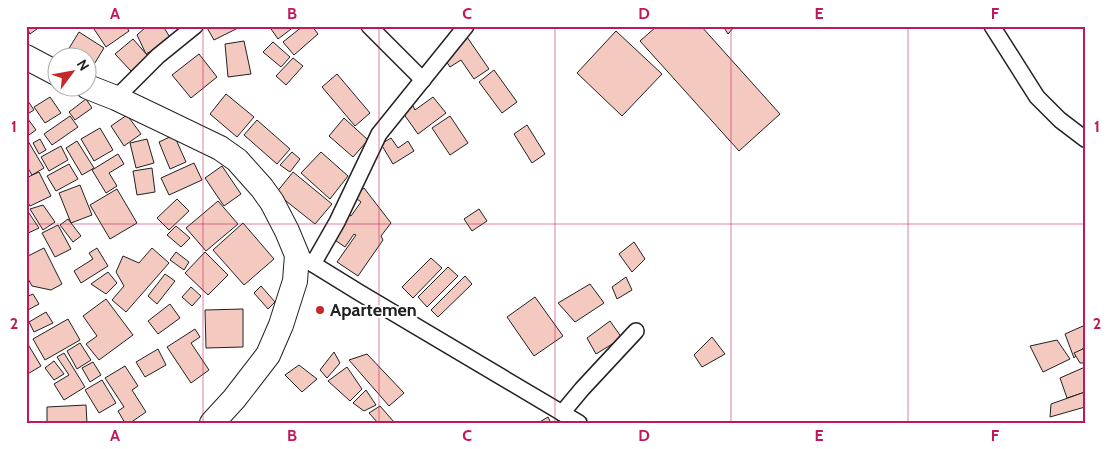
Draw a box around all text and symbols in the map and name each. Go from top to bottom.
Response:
text: A [110,4,120,23]
text: B [287,4,297,23]
text: C [462,4,472,23]
text: D [638,4,650,23]
text: E [814,4,824,23]
text: F [991,4,1000,23]
north arrow [48,48,98,98]
text: N [73,56,93,74]
text: 1 [11,117,17,136]
text: 1 [1094,117,1100,136]
place label: Apartemen [330,299,417,321]
marker: Apartemen [314,304,326,316]
text: 2 [10,314,18,333]
text: 2 [1093,314,1101,333]
text: A [110,426,120,445]
text: B [287,426,297,445]
text: C [462,426,472,445]
text: D [638,426,650,445]
text: E [814,426,824,445]
text: F [991,426,1000,445]

